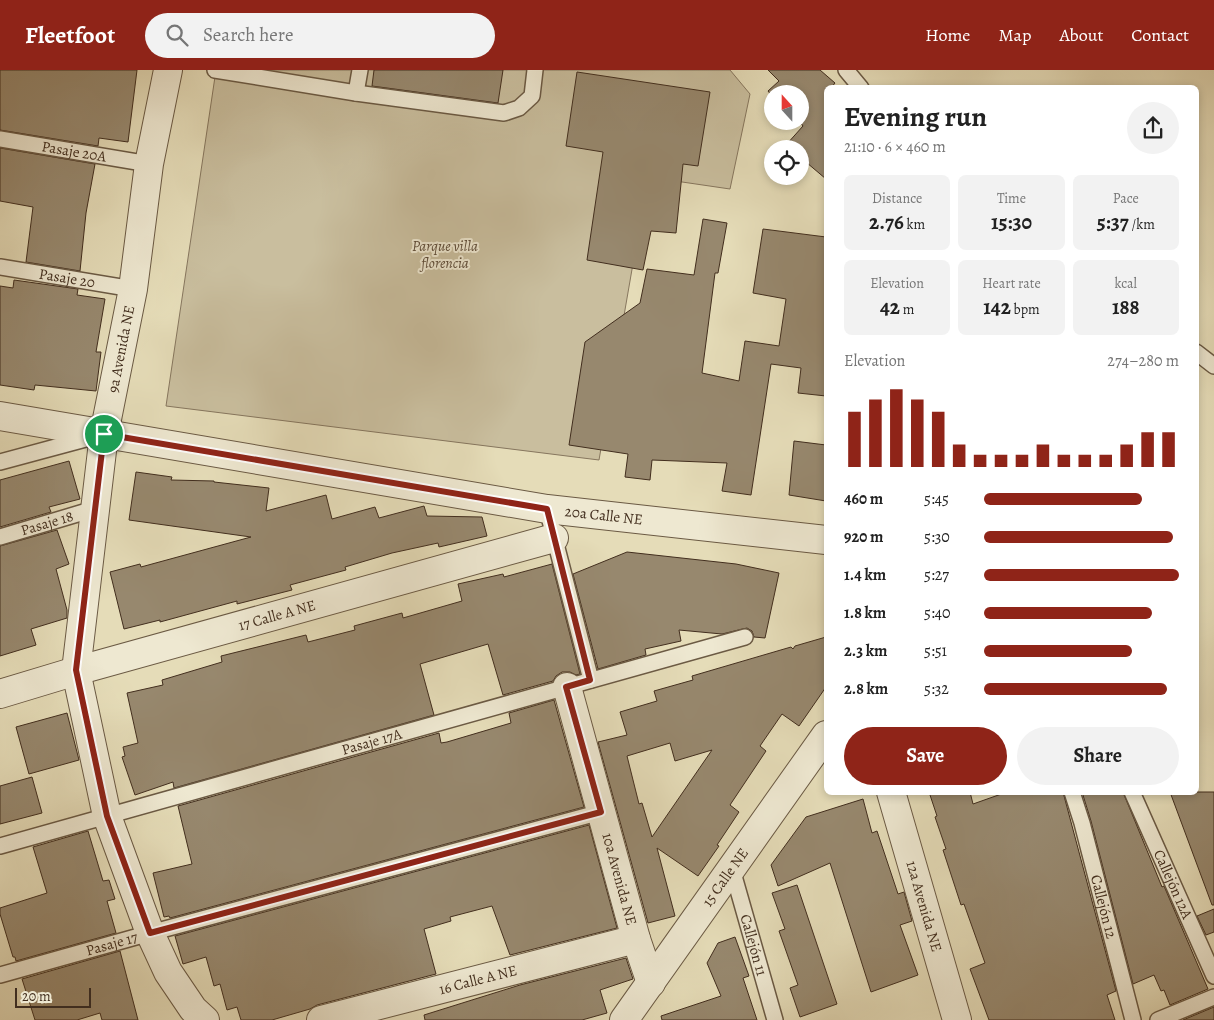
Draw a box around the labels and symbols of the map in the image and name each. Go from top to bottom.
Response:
north arrow [764,85,809,130]
street label: Pasaje 20A [40,136,108,167]
park label: Parque villa florencia [412,236,478,273]
street label: Pasaje 20 [38,264,97,293]
street label: 9a Avenida NE [103,304,139,394]
pin [83,413,125,455]
street label: 20a Calle NE [564,501,644,530]
street label: Pasaje 18 [18,506,76,540]
street label: 17 Calle A NE [236,595,318,635]
street label: Pasaje 17A [339,724,404,760]
street label: 10a Avenida NE [597,831,642,927]
street label: 15 Calle NE [697,844,753,911]
street label: Callejón 12A [1149,846,1197,922]
street label: 12a Avenida NE [901,858,947,954]
street label: Callejón 12 [1086,873,1122,941]
street label: Callejón 11 [735,912,772,978]
street label: Pasaje 17 [84,927,141,960]
street label: 16 Calle A NE [437,960,519,999]
scale bar [15,985,91,1008]

